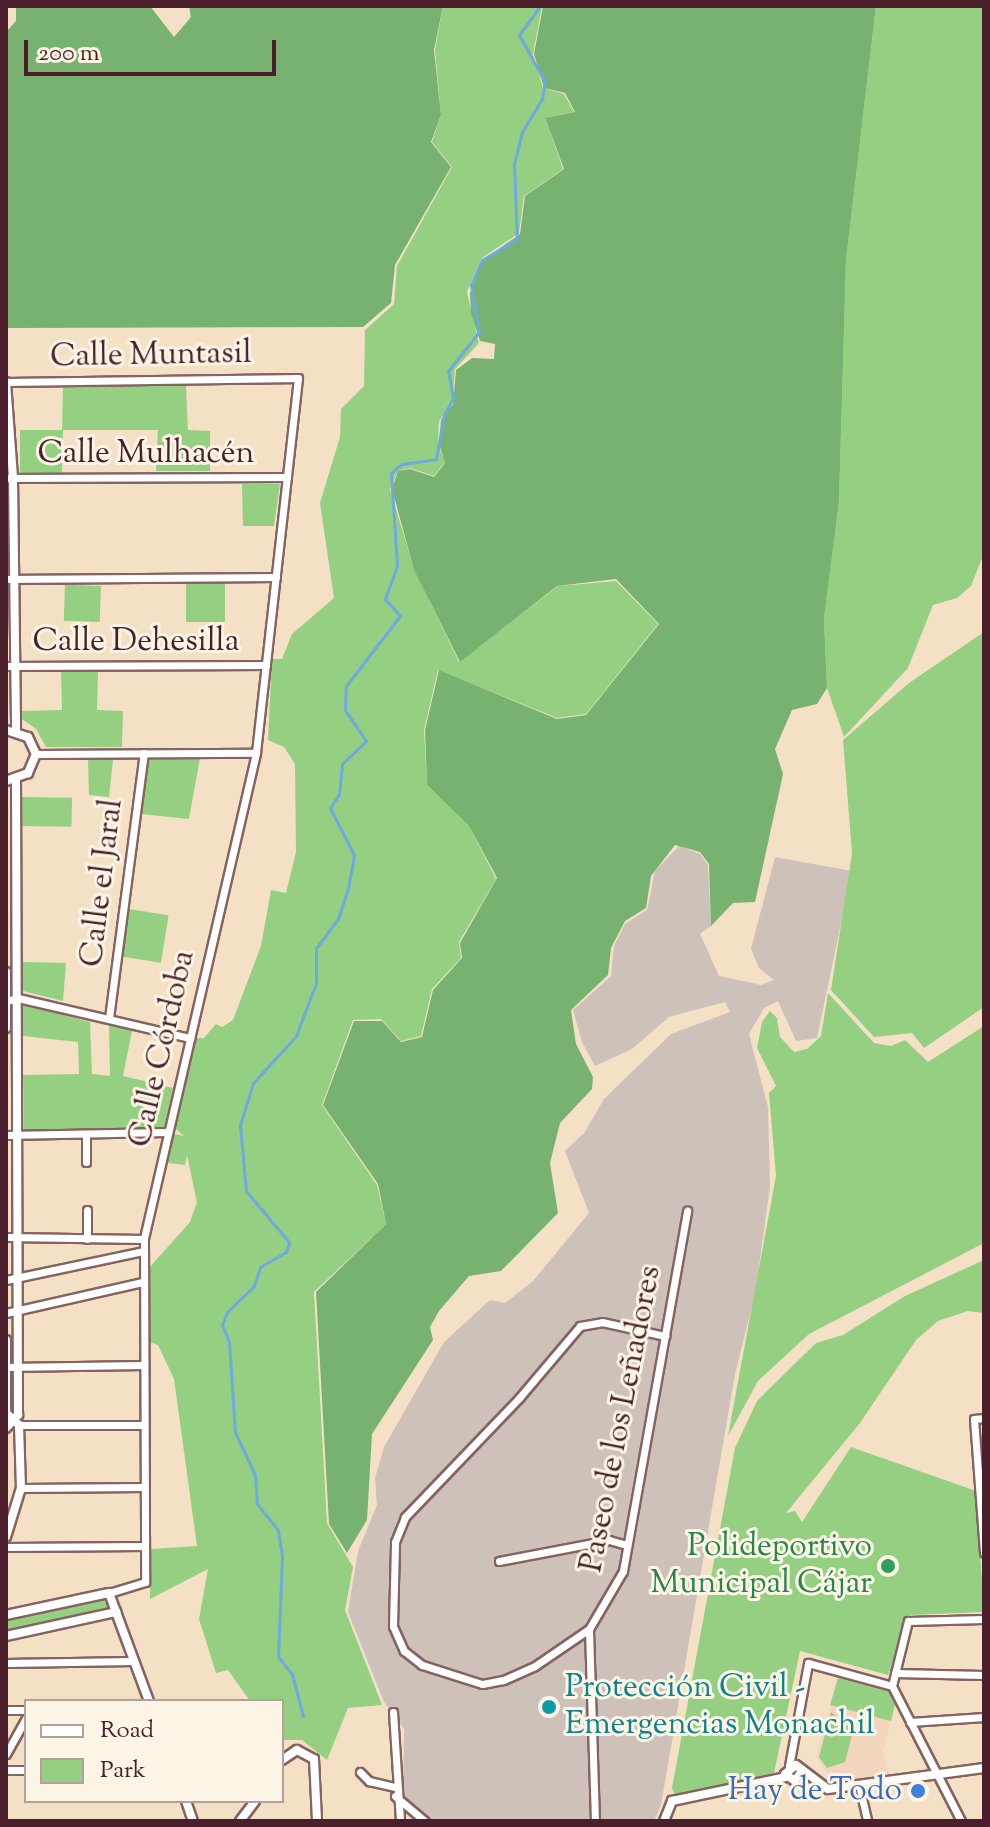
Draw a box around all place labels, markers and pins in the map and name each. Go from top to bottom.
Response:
place label: Polideportivo Municipal Cájar [650,1529,872,1604]
marker: Polideportivo Municipal Cájar [879,1557,897,1575]
place label: Protección Civil - Emergencias Monachil [565,1670,875,1745]
marker: Protección Civil - Emergencias Monachil [540,1698,558,1716]
place label: Hay de Todo [728,1772,902,1810]
marker: Hay de Todo [909,1782,927,1800]

